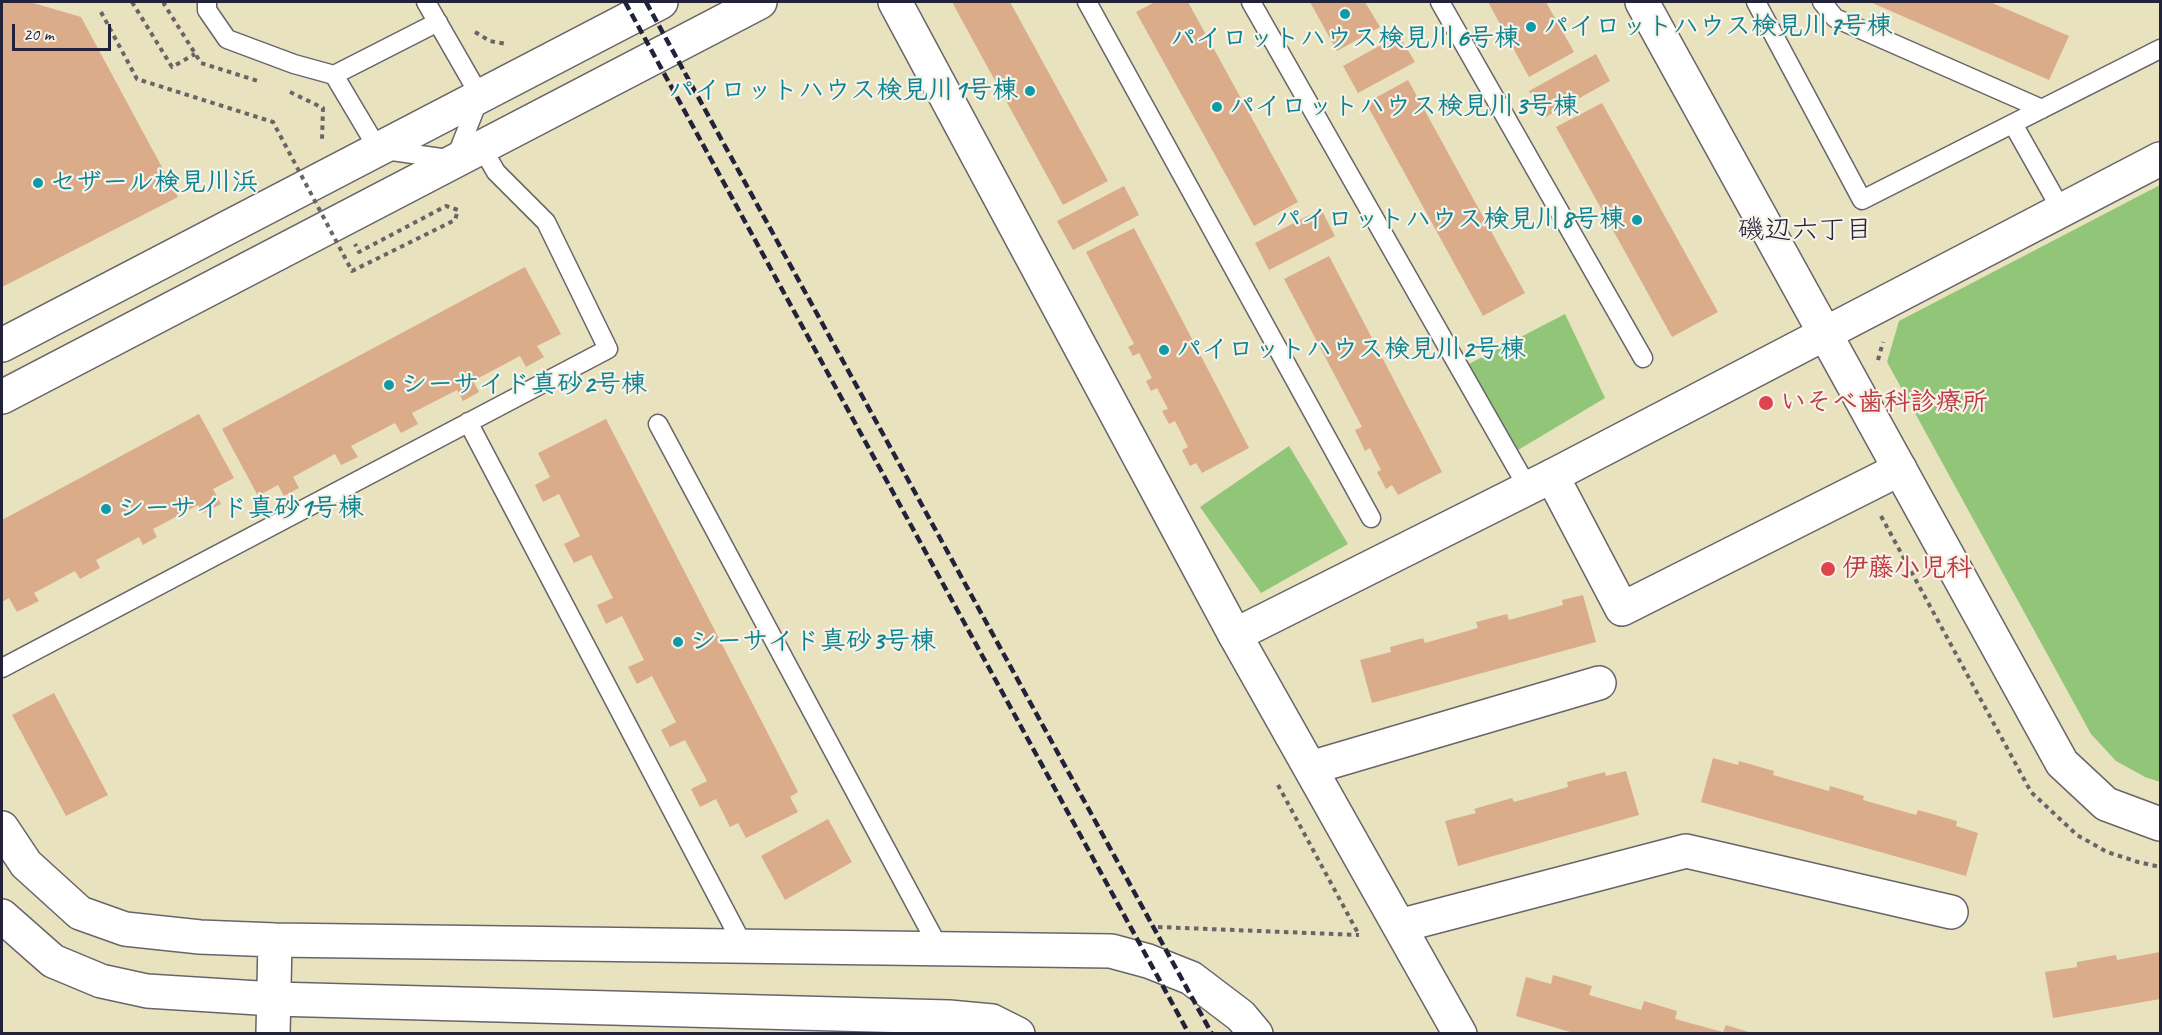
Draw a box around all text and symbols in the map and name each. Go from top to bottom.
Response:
marker: パイロットハウス検見川6号棟 [1338,7,1352,21]
place label: パイロットハウス検見川7号棟 [1543,11,1893,43]
scale bar [15,12,114,50]
marker: パイロットハウス検見川7号棟 [1524,20,1538,34]
text: 20 m [23,23,54,45]
place label: パイロットハウス検見川6号棟 [1170,23,1520,55]
place label: パイロットハウス検見川1号棟 [668,75,1018,107]
marker: パイロットハウス検見川1号棟 [1023,84,1037,98]
place label: パイロットハウス検見川3号棟 [1229,91,1579,123]
marker: パイロットハウス検見川3号棟 [1210,100,1224,114]
place label: セザール検見川浜 [50,167,258,199]
marker: セザール検見川浜 [31,176,45,190]
place label: パイロットハウス検見川8号棟 [1275,204,1625,236]
marker: パイロットハウス検見川8号棟 [1630,213,1644,227]
district label: 磯辺六丁目 [1738,215,1872,247]
place label: パイロットハウス検見川2号棟 [1176,334,1526,366]
marker: パイロットハウス検見川2号棟 [1157,343,1171,357]
place label: シーサイド真砂2号棟 [401,369,647,401]
marker: シーサイド真砂2号棟 [382,378,396,392]
place label: いそべ歯科診療所 [1780,387,1988,419]
marker: いそべ歯科診療所 [1757,394,1775,412]
place label: シーサイド真砂1号棟 [118,493,364,525]
marker: シーサイド真砂1号棟 [99,502,113,516]
place label: 伊藤小児科 [1842,553,1972,585]
marker: 伊藤小児科 [1819,560,1837,578]
place label: シーサイド真砂3号棟 [690,626,936,658]
marker: シーサイド真砂3号棟 [671,635,685,649]

